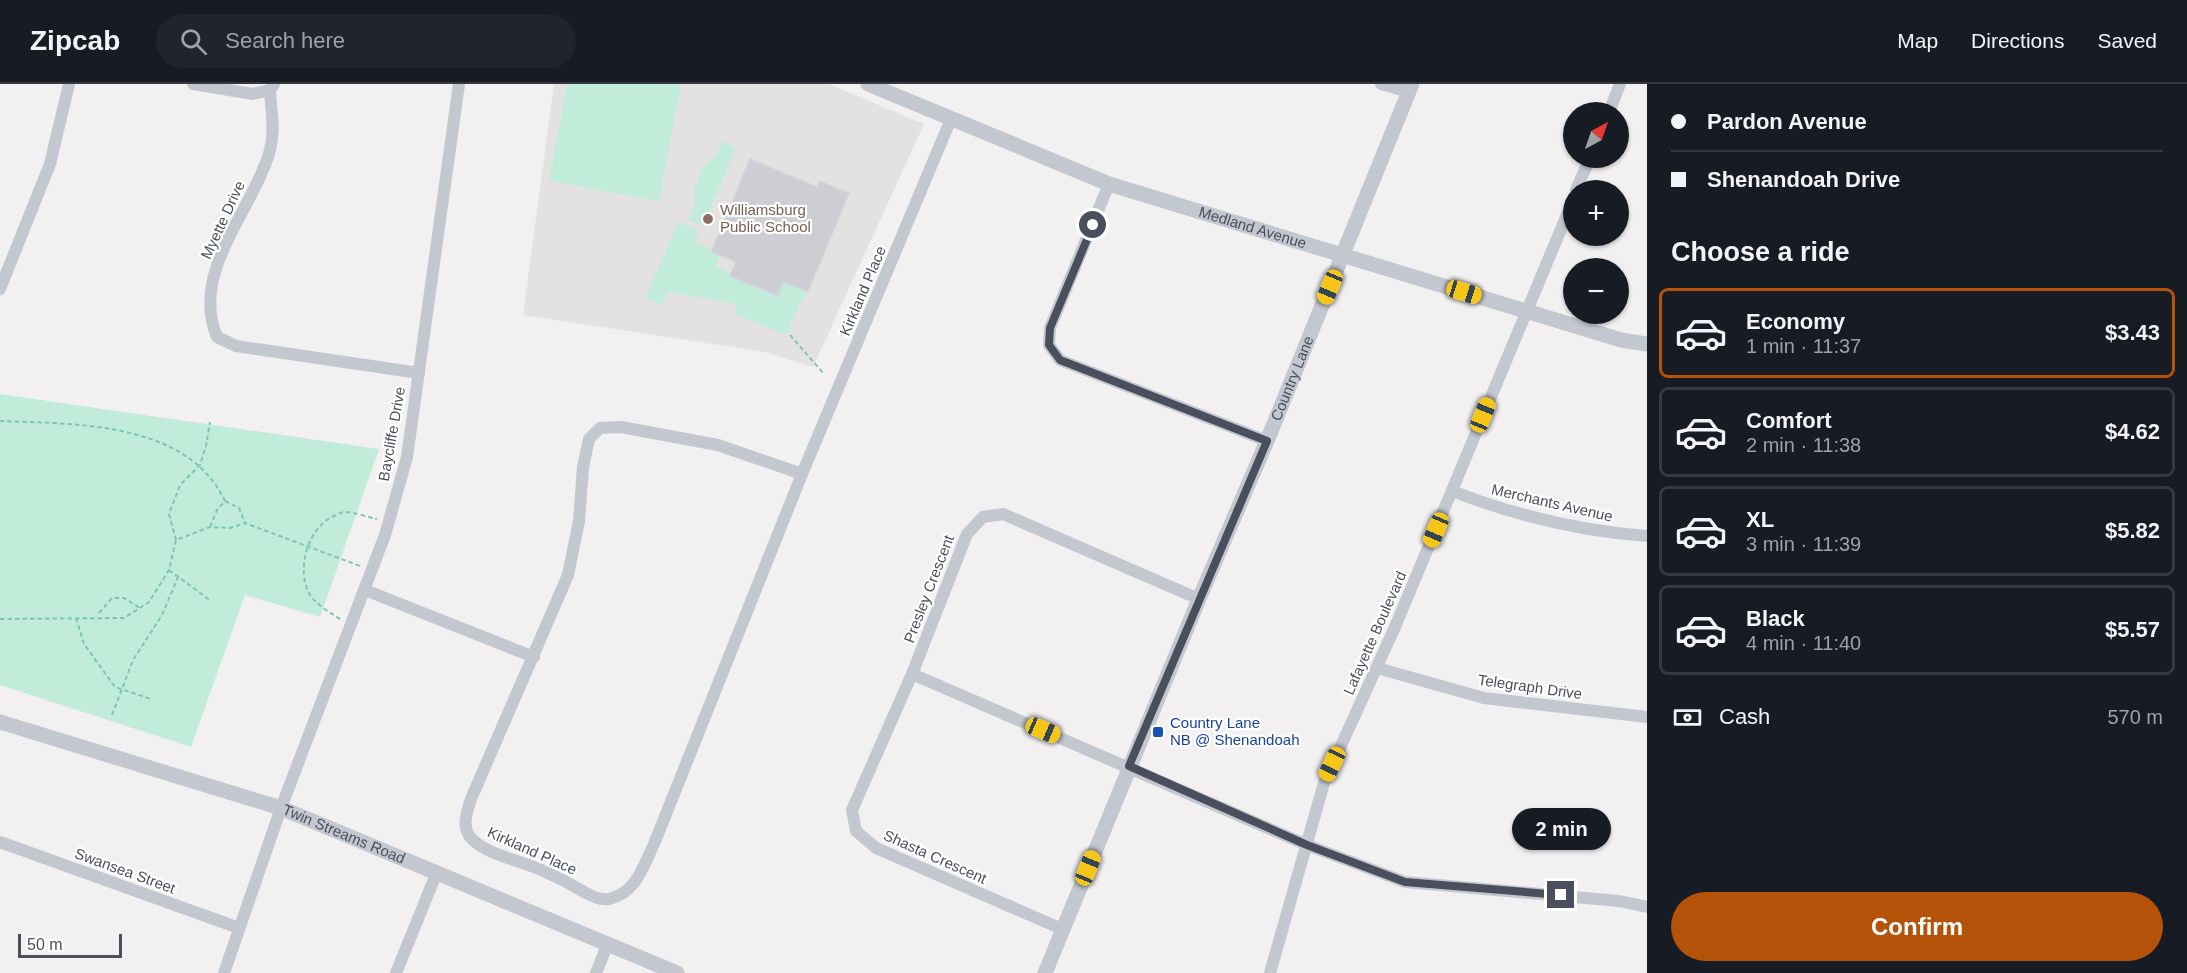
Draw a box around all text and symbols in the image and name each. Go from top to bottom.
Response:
search box [156,14,576,68]
text: Zipcab [30,25,120,56]
icon: search [177,25,210,58]
text: Search here [225,28,345,53]
text: Map [1897,29,1938,52]
text: Directions [1971,29,2064,52]
text: Saved [2097,29,2157,52]
north arrow [1563,102,1629,168]
map controls [1563,102,1629,324]
text: Pardon Avenue [1707,109,1867,134]
text: Shenandoah Drive [1707,167,1900,192]
street label: Myette Drive [197,178,248,262]
button: + [1563,180,1629,246]
place label: Williamsburg Public School [720,201,811,235]
street label: Medland Avenue [1197,203,1309,252]
route start [1079,211,1106,238]
marker: Williamsburg Public School [701,212,715,226]
text: Choose a ride [1671,237,1850,267]
street label: Kirkland Place [836,243,889,338]
button: − [1563,258,1629,324]
car [1315,267,1345,307]
car [1444,278,1484,306]
icon: car [1674,306,1728,360]
text: Economy [1746,309,1845,334]
text: $3.43 [2105,320,2160,345]
street label: Country Lane [1267,333,1317,423]
text: 1 min · 11:37 [1746,335,1861,357]
street label: Baycliffe Drive [375,385,408,482]
car [1468,395,1498,435]
icon: car [1674,405,1728,459]
text: Comfort [1746,408,1832,433]
text: $4.62 [2105,419,2160,444]
text: 2 min · 11:38 [1746,434,1861,456]
street label: Merchants Avenue [1490,480,1614,525]
icon: car [1674,504,1728,558]
text: XL [1746,507,1774,532]
car [1421,510,1451,550]
text: $5.82 [2105,518,2160,543]
street label: Presley Crescent [900,532,957,645]
text: 3 min · 11:39 [1746,533,1861,555]
street label: Lafayette Boulevard [1340,568,1409,697]
icon: car [1674,603,1728,657]
text: Black [1746,606,1805,631]
text: $5.57 [2105,617,2160,642]
text: 4 min · 11:40 [1746,632,1861,654]
street label: Telegraph Drive [1477,671,1583,702]
icon: cash [1671,701,1704,734]
text: Cash [1719,704,1770,729]
text: 570 m [2107,706,2163,728]
place label: Country Lane NB @ Shenandoah [1170,714,1300,748]
car [1023,715,1063,745]
marker: Country Lane NB @ Shenandoah [1151,725,1165,739]
car [1316,744,1348,784]
street label: Twin Streams Road [280,801,408,867]
callout: 2 min [1512,808,1610,850]
text: 2 min [1535,818,1588,840]
street label: Kirkland Place [485,823,579,878]
street label: Shasta Crescent [881,826,990,887]
street label: Swansea Street [73,844,179,897]
car [1073,848,1103,888]
route end [1547,881,1574,908]
button: Confirm [1671,892,2163,961]
scale bar [18,931,122,958]
text: 50 m [27,936,63,953]

